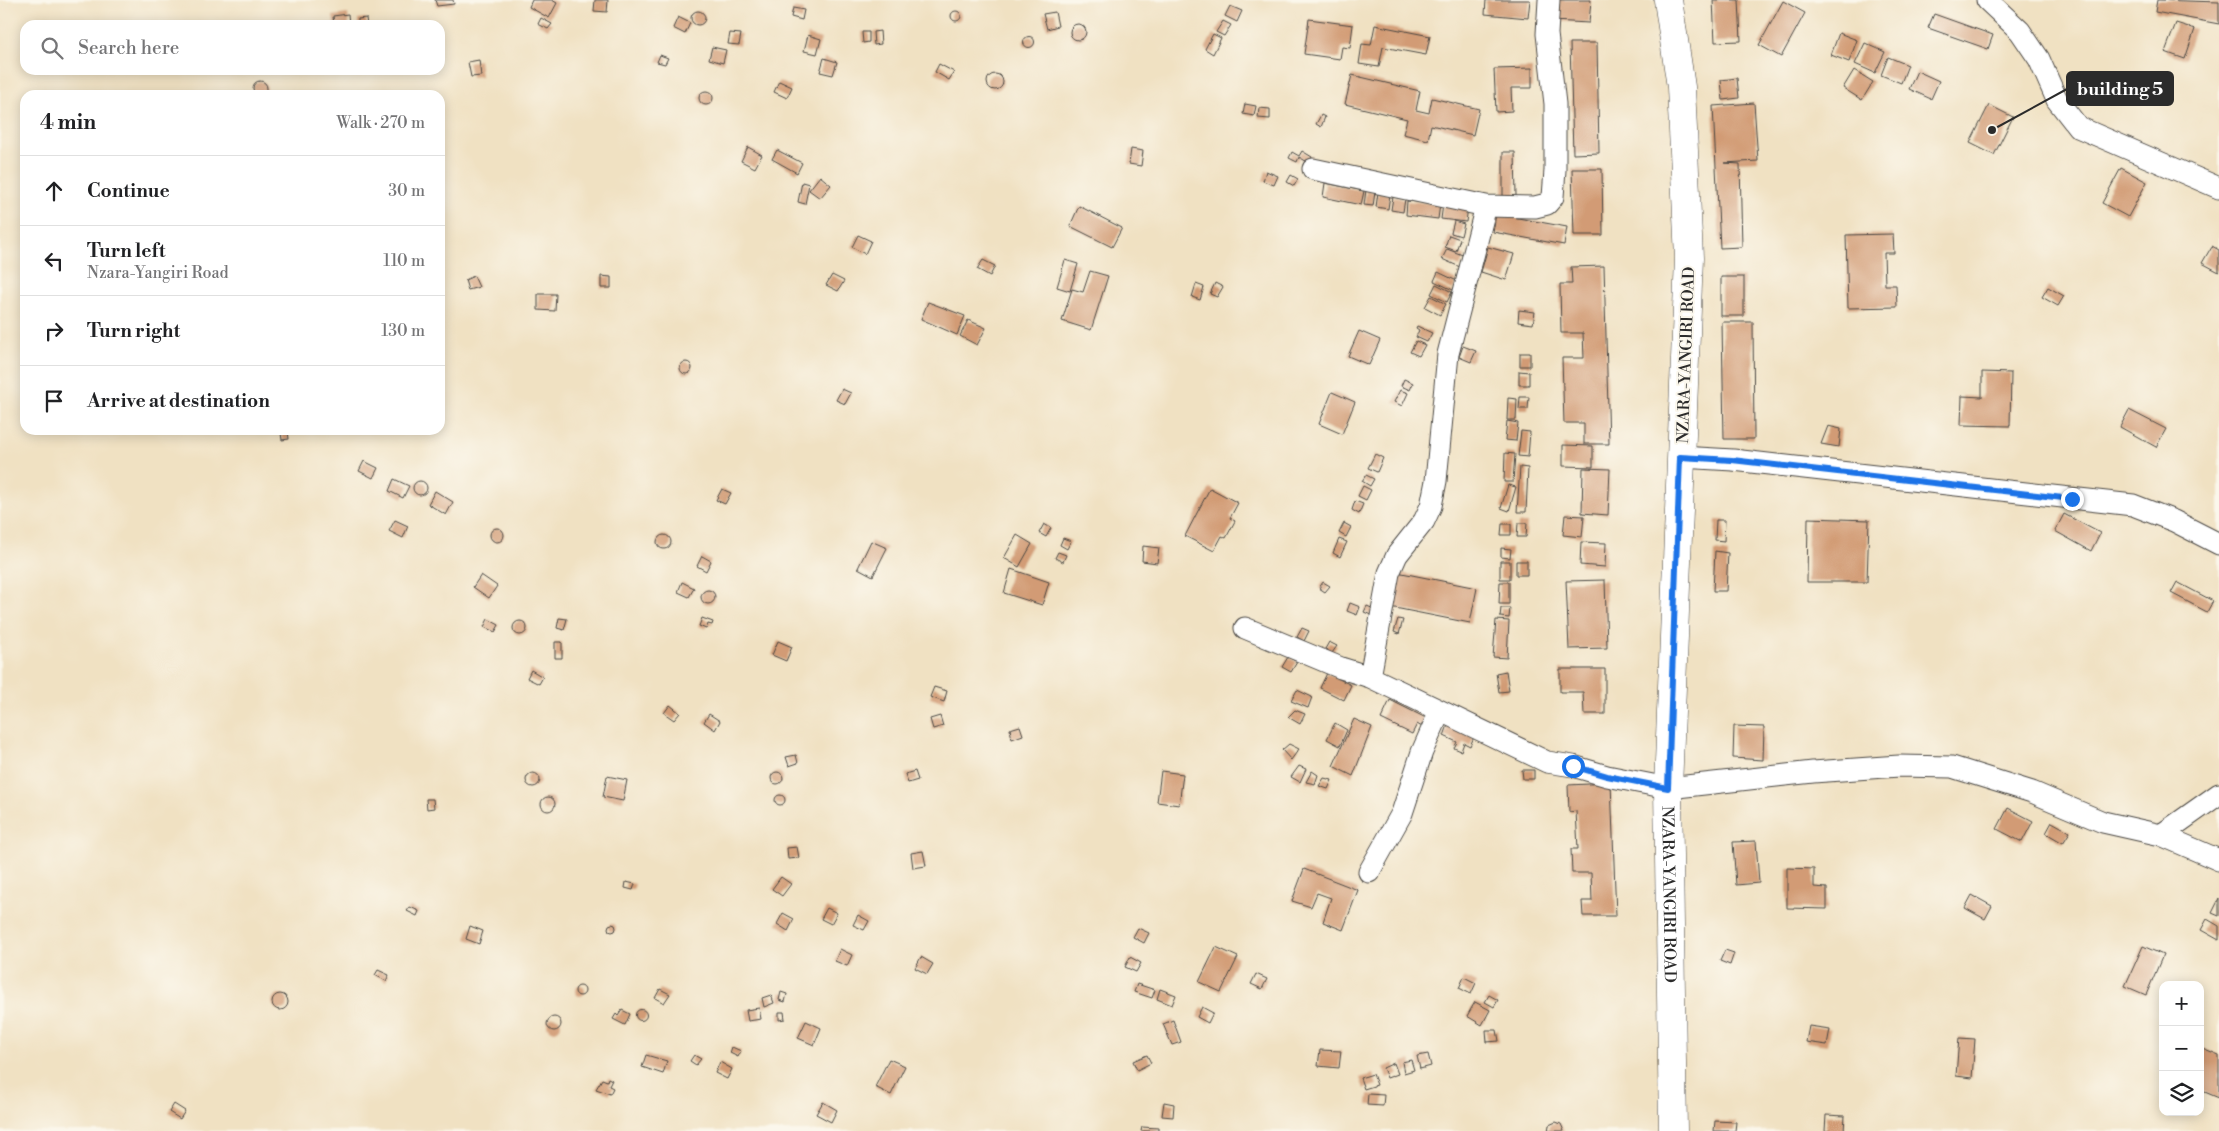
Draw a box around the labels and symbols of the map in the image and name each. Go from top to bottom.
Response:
callout: building 5 [2067,72,2173,105]
text: building 5 [2077,78,2163,101]
street label: NZARA-YANGIRI ROAD [1673,266,1699,444]
route end [2061,488,2084,511]
route start [1562,755,1585,778]
street label: NZARA-YANGIRI ROAD [1657,806,1680,983]

